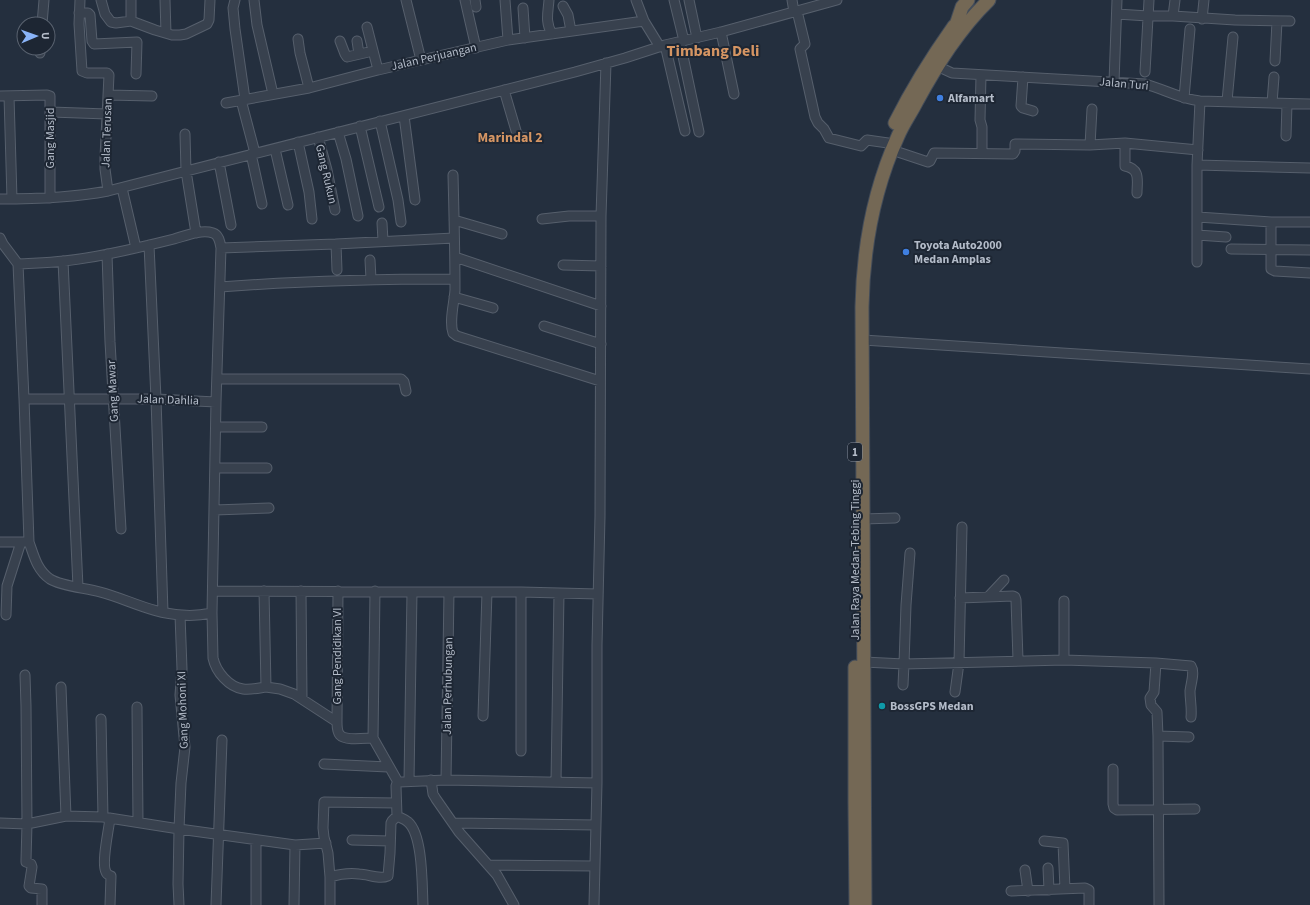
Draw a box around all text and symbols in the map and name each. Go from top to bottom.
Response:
north arrow [16,16,56,56]
text: U [38,32,53,40]
street label: Jalan Perjuangan [390,39,478,75]
district label: Timbang Deli [667,40,759,62]
street label: Jalan Turi [1099,73,1149,95]
place label: Alfamart [947,90,995,107]
marker: Alfamart [935,93,945,103]
street label: Jalan Terusan [97,98,117,168]
street label: Gang Masjid [42,108,59,168]
district label: Marindal 2 [477,128,543,148]
street label: Gang Rukun [311,143,341,205]
place label: Toyota Auto2000 Medan Amplas [914,237,1002,268]
marker: Toyota Auto2000 Medan Amplas [901,247,911,257]
street label: Gang Mawar [103,359,123,422]
street label: Jalan Dahlia [137,390,199,410]
road number: 1 [848,443,862,461]
street label: Jalan Raya Medan-Tebing Tinggi [847,480,864,640]
street label: Gang Pendidikan VI [329,608,346,704]
street label: Jalan Perhubungan [439,637,457,735]
street label: Gang Mohoni XI [173,671,193,749]
place label: BossGPS Medan [890,698,974,715]
marker: BossGPS Medan [877,701,887,711]

